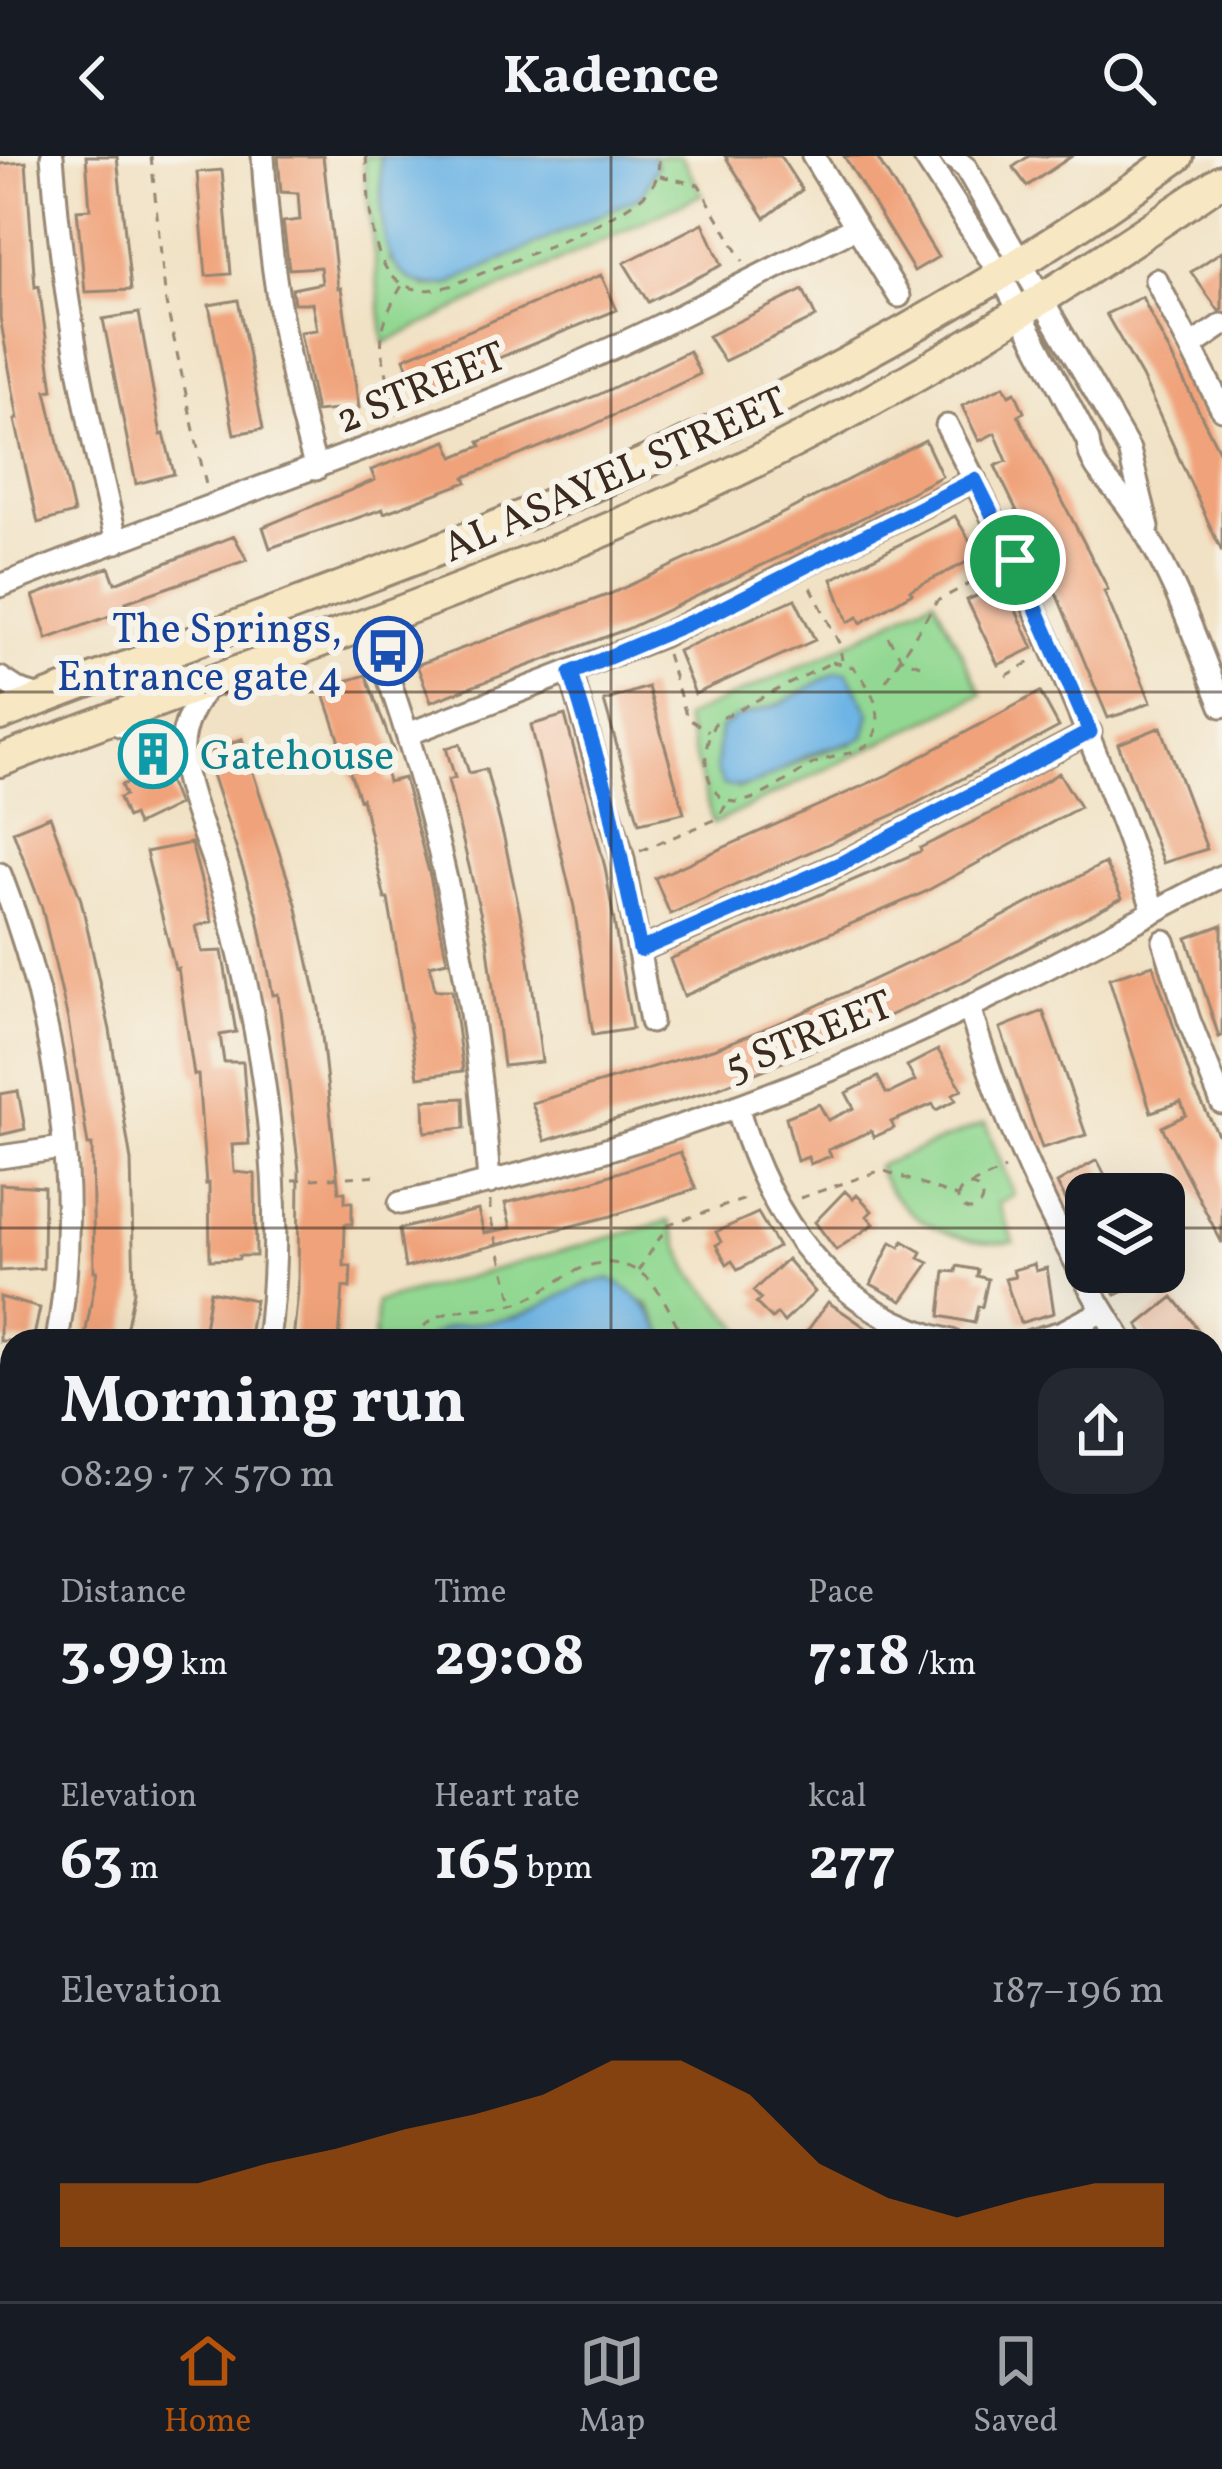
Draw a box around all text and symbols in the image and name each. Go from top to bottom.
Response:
text: Kadence [503,41,719,116]
icon: back [60,45,126,111]
icon: search [1096,45,1162,111]
street label: 2 STREET [328,329,516,451]
street label: AL ASAYEL STREET [434,375,798,580]
pin [964,509,1066,611]
icon: arrive [982,527,1048,593]
place label: The Springs, Entrance gate 4 [57,602,342,709]
bus stop icon: The Springs, Entrance gate 4 [353,616,423,686]
building icon: Gatehouse [118,719,188,789]
place label: Gatehouse [200,729,394,788]
street label: 5 STREET [717,978,903,1099]
map controls [1065,1173,1185,1293]
button: layers [1065,1173,1185,1293]
text: Morning run [60,1358,466,1450]
button: share [1038,1368,1164,1494]
text: 08:29 · 7 × 570 m [60,1449,334,1503]
text: Distance [60,1571,186,1617]
text: Time [434,1571,506,1617]
text: Pace [808,1571,874,1617]
text: 3.99 [60,1617,174,1700]
text: 29:08 [434,1617,585,1700]
text: 7:18 [808,1617,911,1700]
text: km [174,1643,228,1689]
text: /km [911,1643,976,1689]
text: Elevation [60,1775,197,1821]
text: Heart rate [434,1775,580,1821]
text: kcal [808,1775,867,1821]
text: 63 [60,1821,123,1904]
text: 165 [434,1821,520,1904]
text: 277 [808,1821,896,1904]
text: m [123,1847,159,1893]
text: bpm [520,1847,593,1893]
text: Elevation [60,1965,222,2019]
text: 187–196 m [991,1965,1164,2019]
tab: Home [164,2328,251,2446]
tab: Map [579,2328,645,2446]
tab: Saved [973,2328,1058,2446]

